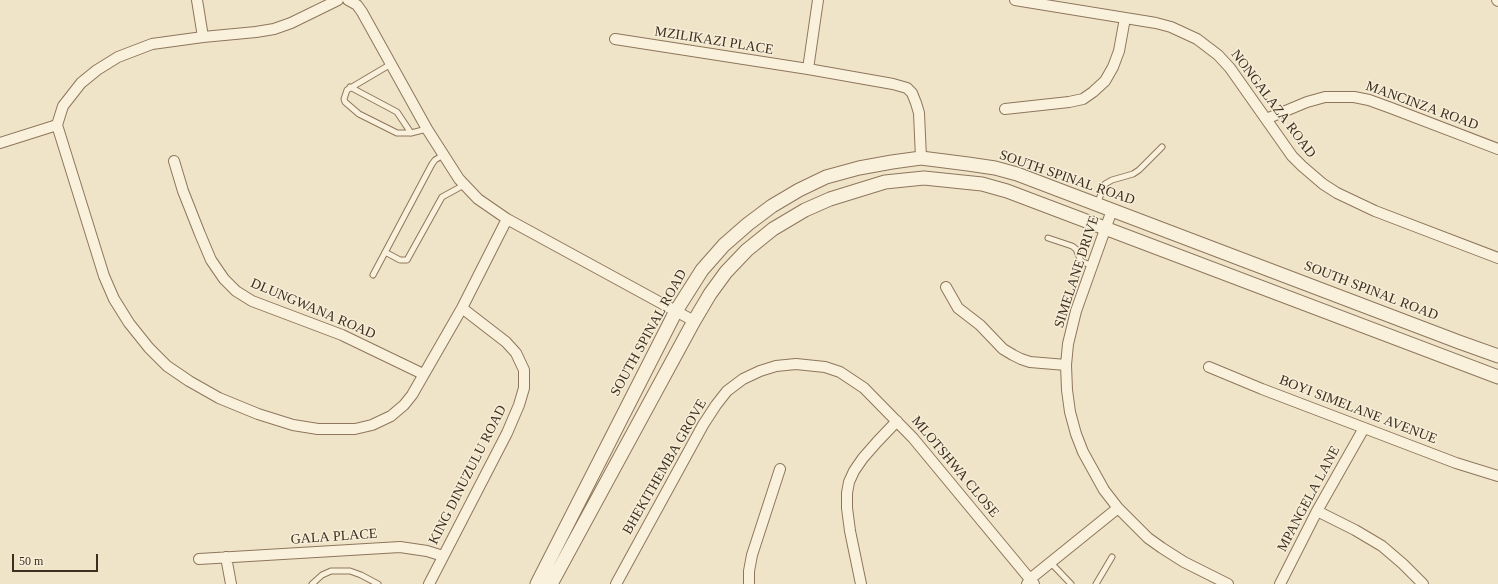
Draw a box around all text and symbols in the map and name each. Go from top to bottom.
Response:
street label: MZILIKAZI PLACE [653,23,775,59]
street label: NONGALAZA ROAD [1227,47,1319,161]
street label: MANCINZA ROAD [1363,78,1481,134]
street label: SOUTH SPINAL ROAD [997,147,1137,209]
street label: SIMELANE DRIVE [1051,214,1103,330]
street label: SOUTH SPINAL ROAD [1302,258,1440,324]
street label: SOUTH SPINAL ROAD [607,267,691,399]
street label: DLUNGWANA ROAD [248,275,378,343]
street label: BOYI SIMELANE AVENUE [1277,372,1439,448]
street label: BHEKITHEMBA GROVE [619,396,711,538]
street label: KING DINUZULU ROAD [426,403,510,547]
street label: MLOTSHWA CLOSE [908,413,1002,521]
street label: MPANGELA LANE [1274,443,1344,555]
street label: GALA PLACE [290,526,378,548]
scale bar [14,546,100,572]
text: 50 m [19,554,43,568]

